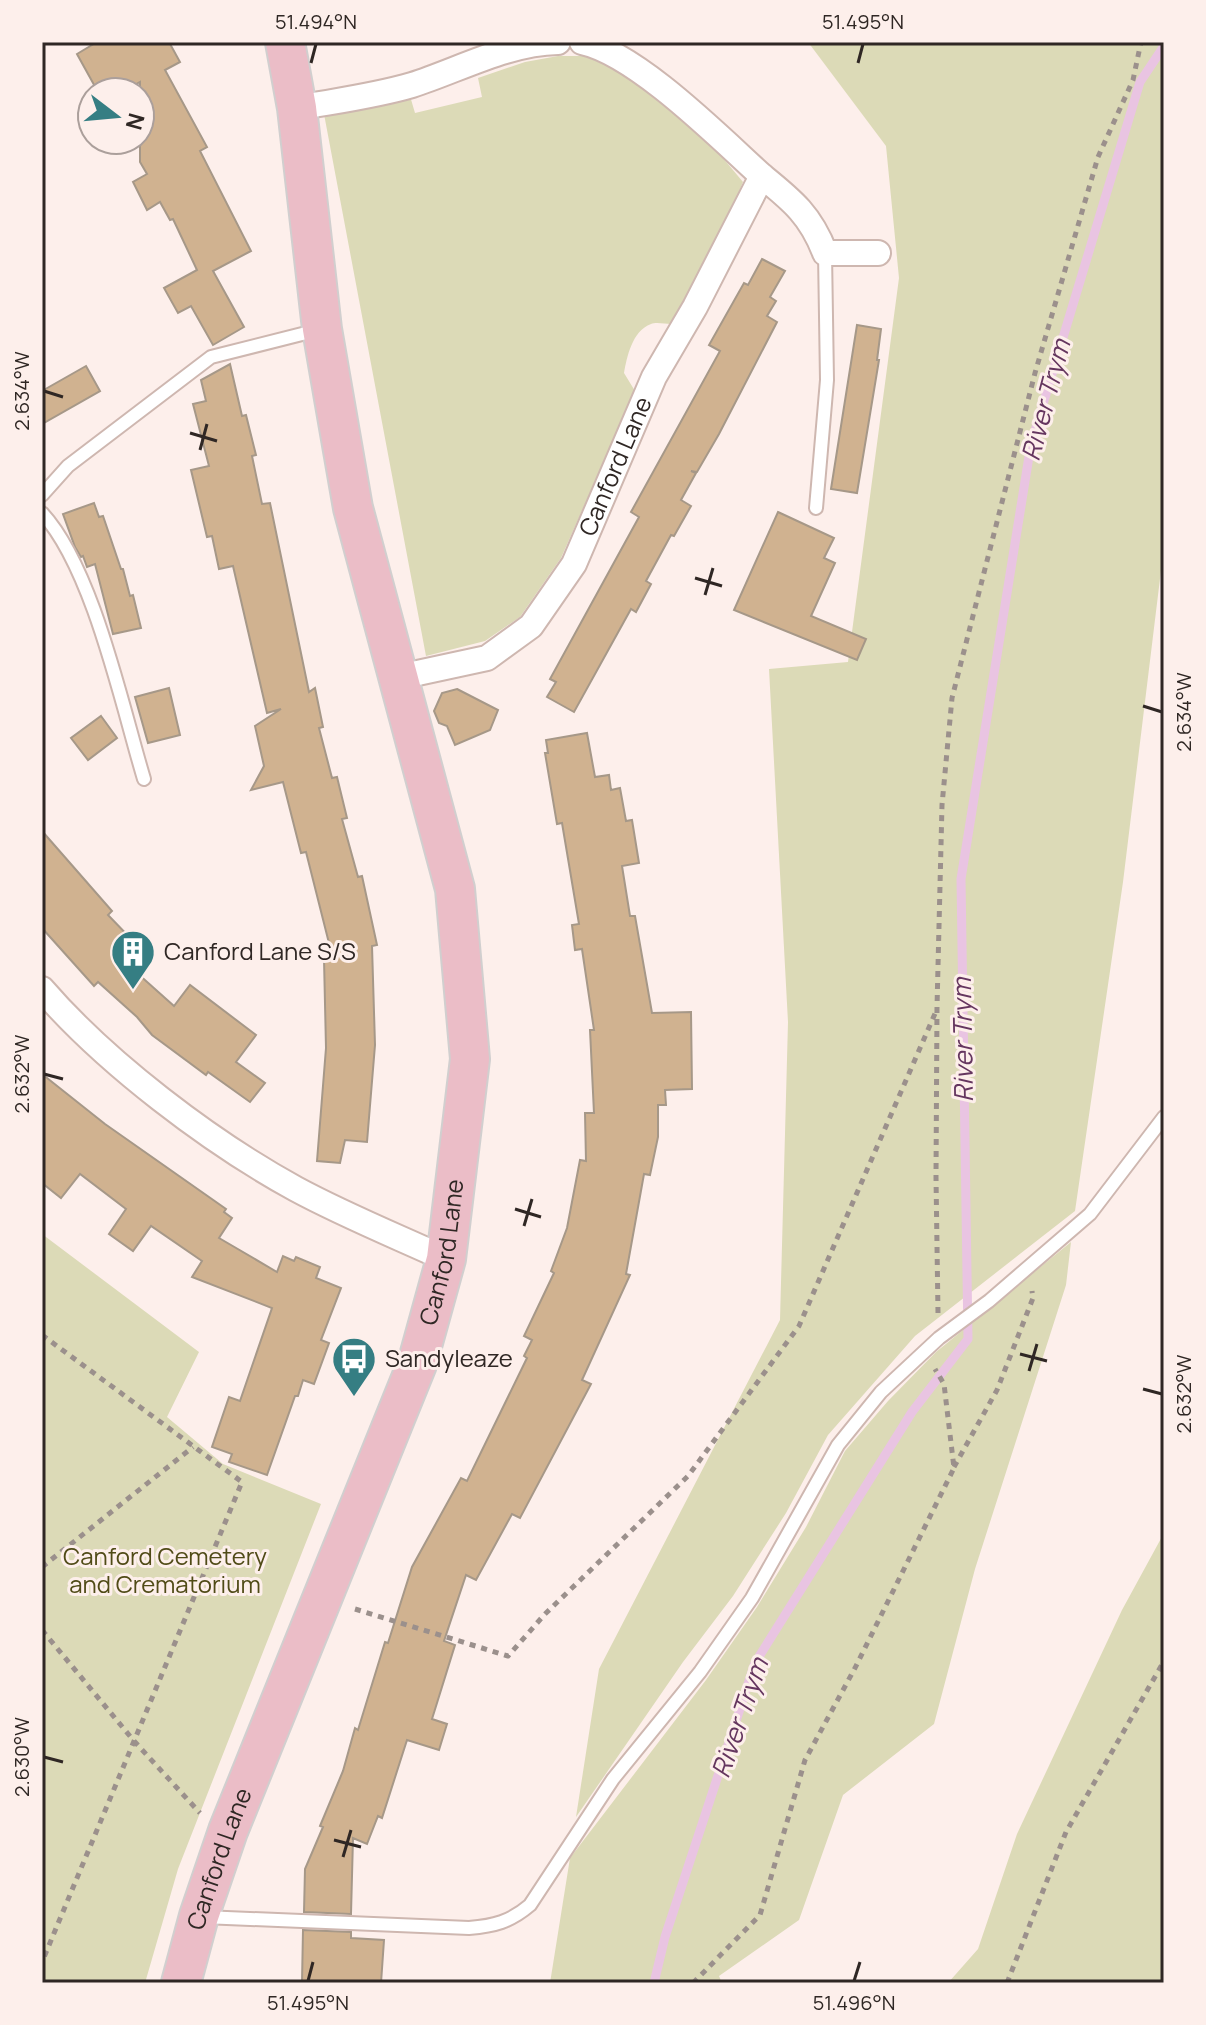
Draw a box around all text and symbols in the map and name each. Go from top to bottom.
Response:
text: 51.494°N [275,8,357,35]
text: 51.495°N [822,8,904,35]
north arrow [76,76,156,156]
text: N [119,110,152,133]
water label: River Trym [1012,333,1079,464]
text: 2.634°W [8,351,35,431]
street label: Canford Lane [570,391,659,541]
text: 2.634°W [1170,672,1197,752]
building icon: Canford Lane S/S [109,928,157,991]
place label: Canford Lane S/S [164,934,356,967]
water label: River Trym [943,976,981,1102]
text: 2.632°W [8,1034,35,1114]
street label: Canford Lane [411,1177,470,1329]
bus stop icon: Sandyleaze [330,1335,378,1398]
place label: Sandyleaze [385,1341,513,1374]
text: 2.632°W [1170,1354,1197,1434]
park label: Canford Cemetery and Crematorium [63,1539,267,1600]
water label: River Trym [702,1651,777,1782]
text: 2.630°W [8,1717,35,1797]
street label: Canford Lane [178,1783,259,1933]
text: 51.495°N [267,1989,349,2016]
text: 51.496°N [813,1989,895,2016]

